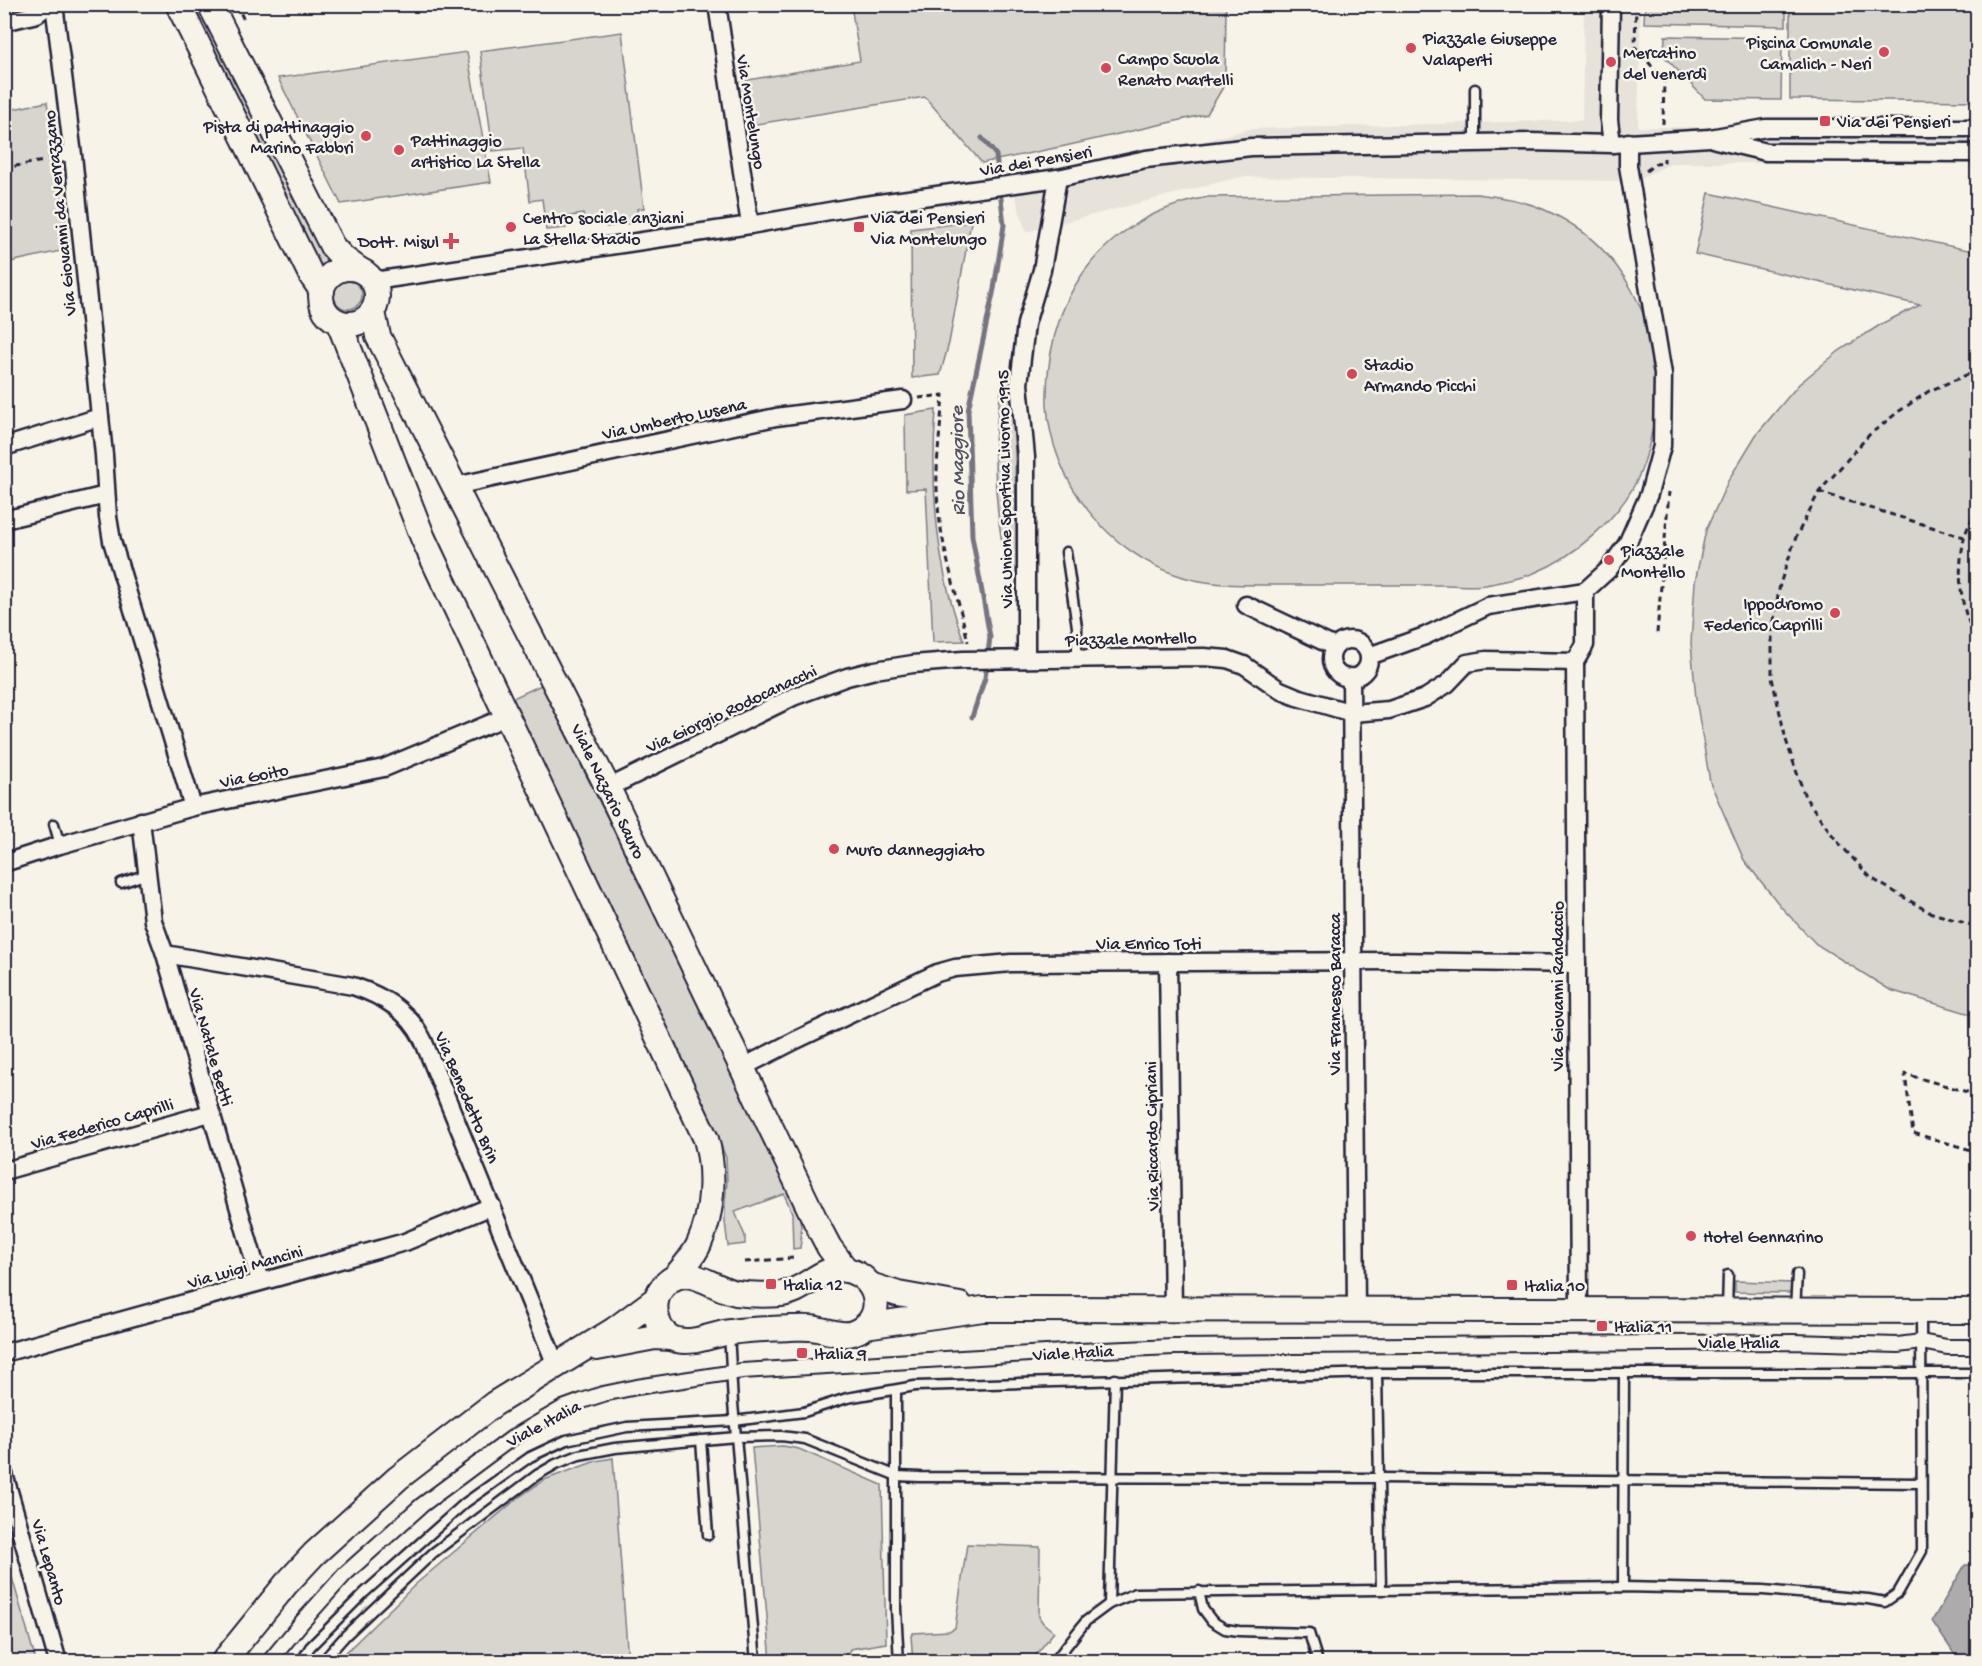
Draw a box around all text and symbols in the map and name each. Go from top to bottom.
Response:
place label: Piazzale Giuseppe Valaperti [1422,30,1558,72]
place label: Piscina Comunale Camalich - Neri [1746,34,1873,76]
marker: Piazzale Giuseppe Valaperti [1404,41,1418,55]
place label: Mercatino del venerdì [1623,44,1707,86]
marker: Piscina Comunale Camalich - Neri [1877,45,1891,59]
place label: Campo Scuola Renato Martelli [1118,50,1234,92]
street label: Via Montelungo [730,53,769,171]
marker: Mercatino del venerdì [1604,55,1618,69]
marker: Campo Scuola Renato Martelli [1099,61,1113,75]
street label: Via Giovanni da Verrazzano [40,109,83,318]
place label: Via dei Pensieri [1836,113,1951,134]
marker: Via dei Pensieri [1818,114,1832,128]
place label: Pista di pattinaggio Marino Fabbri [203,118,354,160]
marker: Pista di pattinaggio Marino Fabbri [359,129,373,143]
place label: Pattinaggio artistico La Stella [410,132,541,174]
street label: Via dei Pensieri [977,142,1095,183]
marker: Pattinaggio artistico La Stella [392,143,406,157]
place label: Centro sociale anziani La Stella Stadio [523,209,684,251]
place label: Via dei Pensieri Via Montelungo [870,209,987,251]
marker: Centro sociale anziani La Stella Stadio [504,220,518,234]
marker: Via dei Pensieri Via Montelungo [852,220,866,234]
place label: Dott. Misul [357,233,439,254]
marker: Dott. Misul [444,234,458,248]
place label: Stadio Armando Picchi [1364,356,1476,398]
marker: Stadio Armando Picchi [1345,367,1359,381]
street label: Via Unione Sportiva Livorno 1915 [994,370,1019,609]
street label: Via Umberto Lusena [599,395,750,446]
water label: Rio Maggiore [947,405,972,516]
place label: Piazzale Montello [1620,542,1685,584]
marker: Piazzale Montello [1602,553,1616,567]
place label: Ippodromo Federico Caprilli [1703,595,1823,637]
marker: Ippodromo Federico Caprilli [1828,606,1842,620]
street label: Piazzale Montello [1064,629,1197,652]
street label: Via Giorgio Rodocanacchi [642,661,821,760]
street label: Viale Nazario Sauro [565,720,649,863]
street label: Via Goito [217,761,291,795]
place label: Muro danneggiato [846,841,985,862]
marker: Muro danneggiato [827,842,841,856]
street label: Via Giovanni Randaccio [1549,901,1570,1072]
street label: Via Francesco Baracca [1326,912,1347,1076]
street label: Via Enrico Toti [1095,935,1202,956]
street label: Via Natale Betti [182,985,237,1109]
street label: Via Benedetto Brin [428,1028,503,1167]
street label: Via Riccardo Cipriani [1142,1061,1165,1212]
street label: Via Federico Caprilli [28,1095,176,1156]
place label: Hotel Gennarino [1703,1228,1823,1249]
marker: Hotel Gennarino [1684,1229,1698,1243]
street label: Via Luigi Mancini [185,1242,306,1295]
place label: Italia 12 [783,1276,843,1297]
marker: Italia 12 [764,1277,778,1291]
place label: Italia 10 [1524,1277,1585,1298]
marker: Italia 10 [1505,1278,1519,1292]
place label: Italia 11 [1614,1318,1672,1339]
marker: Italia 11 [1595,1319,1609,1333]
street label: Viale Italia [1698,1334,1780,1355]
street label: Viale Italia [1031,1342,1115,1367]
place label: Italia 9 [814,1345,867,1366]
marker: Italia 9 [795,1346,809,1360]
street label: Viale Italia [503,1396,586,1454]
street label: Via Lepanto [25,1516,70,1608]

